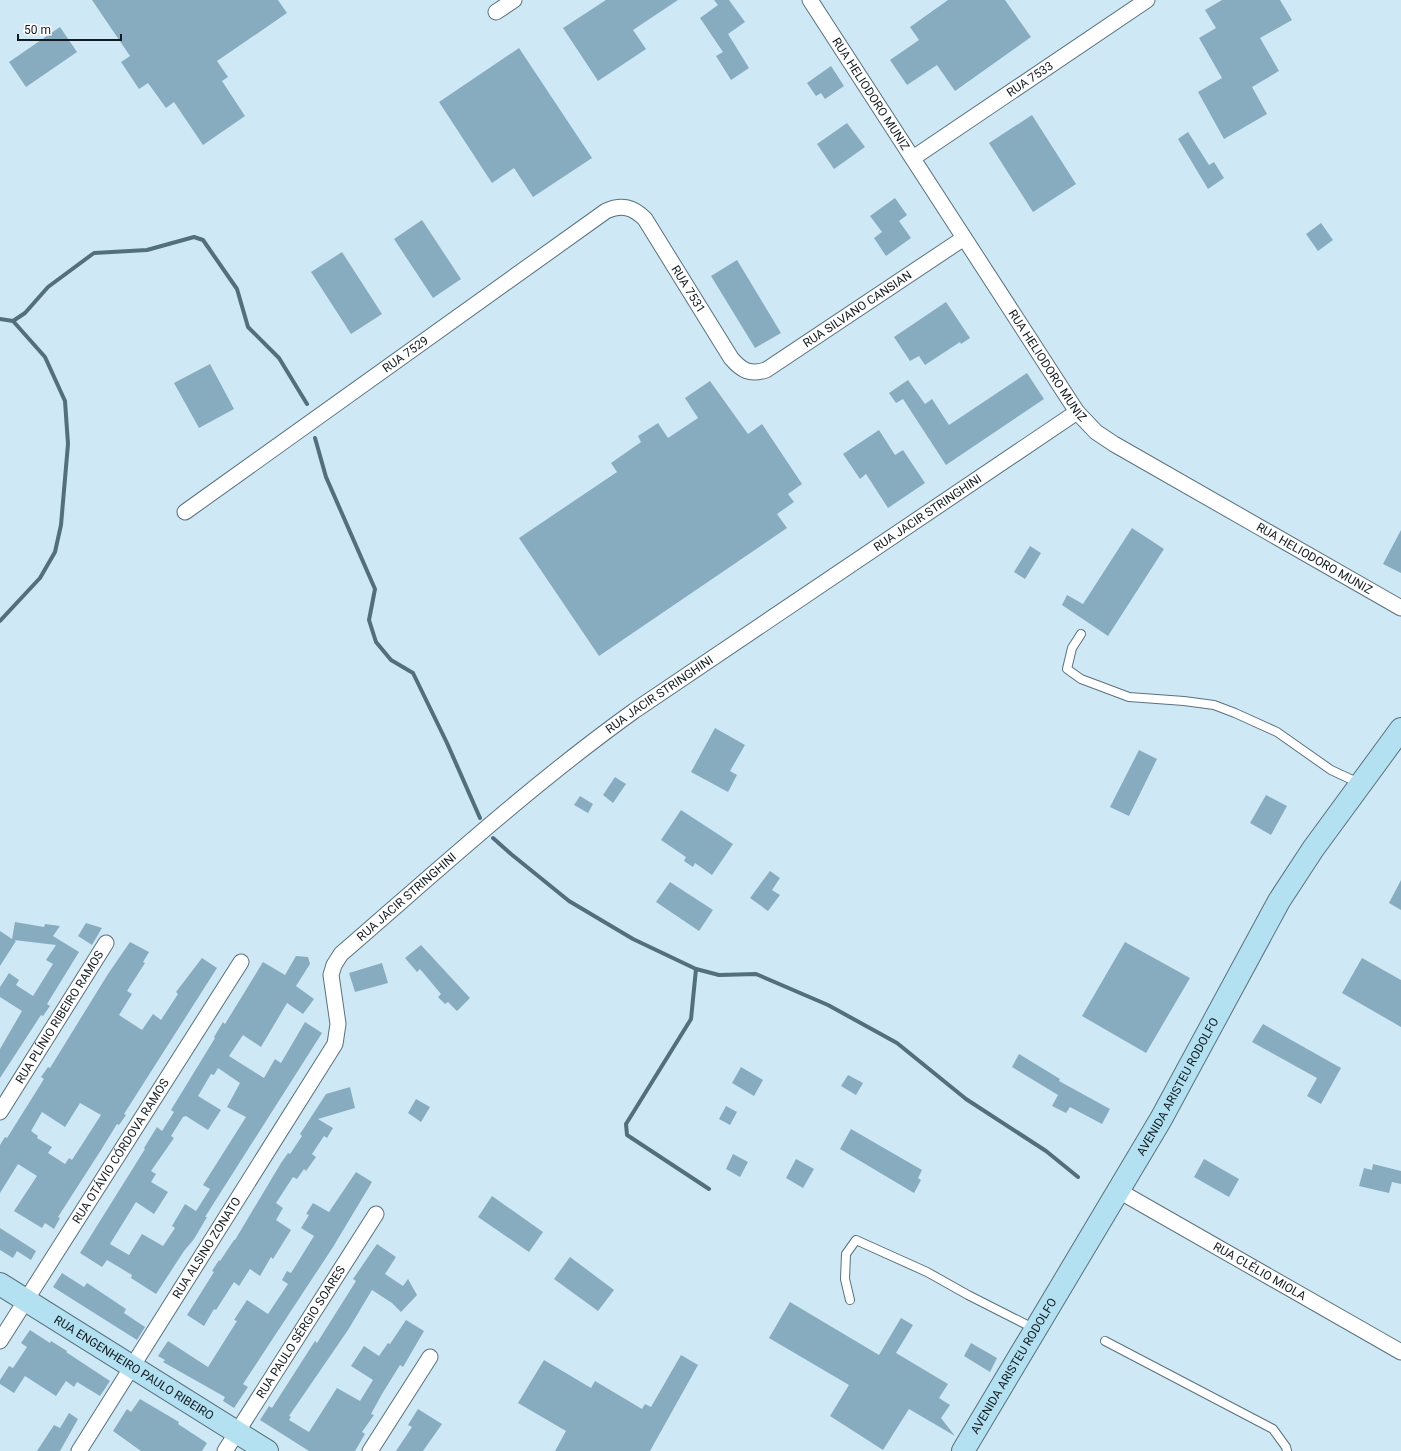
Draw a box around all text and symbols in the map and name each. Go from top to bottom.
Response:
scale bar [18,16,121,42]
text: 50 m [24,23,51,37]
street label: RUA HELIODORO MUNIZ [829,35,913,153]
street label: RUA 7533 [1004,59,1056,100]
street label: RUA 7531 [669,263,708,315]
street label: RUA SILVANO CANSIAN [800,268,914,350]
street label: RUA HELIODORO MUNIZ [1006,307,1089,425]
street label: RUA 7529 [380,333,431,375]
street label: RUA JACIR STRINGHINI [871,472,984,554]
street label: RUA HELIODORO MUNIZ [1254,520,1375,597]
street label: RUA JACIR STRINGHINI [603,653,716,736]
street label: RUA JACIR STRINGHINI [354,850,459,944]
street label: RUA PLÍNIO RIBEIRO RAMOS [13,948,106,1086]
street label: AVENIDA ARISTEU RODOLFO [1134,1015,1222,1158]
street label: RUA OTÁVIO CÓRDOVA RAMOS [70,1076,172,1226]
street label: RUA ALSINO ZONATO [170,1195,244,1301]
street label: RUA CLÉLIO MIOLA [1211,1239,1309,1303]
street label: RUA PAULO SÉRGIO SOARES [253,1263,348,1401]
street label: AVENIDA ARISTEU RODOLFO [968,1295,1060,1436]
street label: RUA ENGENHEIRO PAULO RIBEIRO [52,1313,216,1423]

